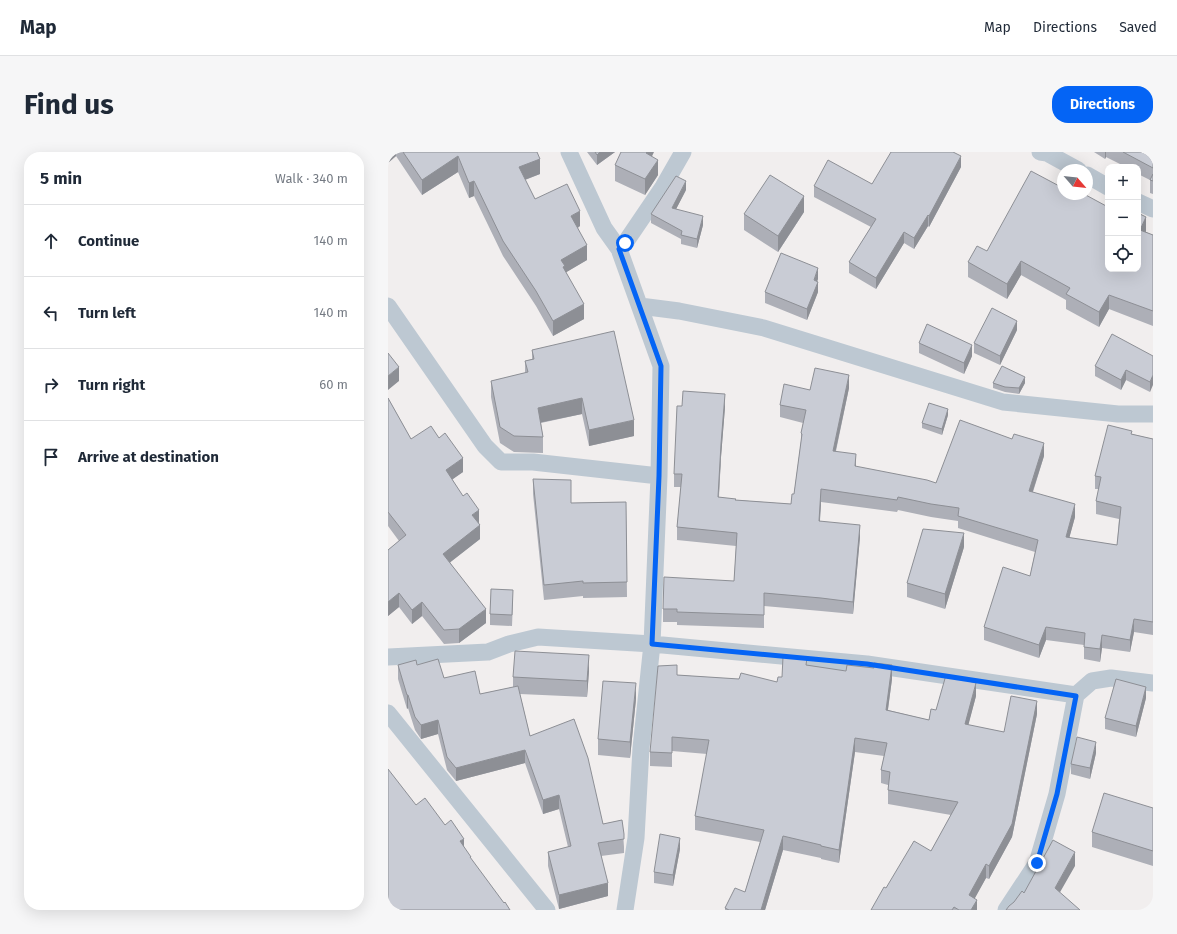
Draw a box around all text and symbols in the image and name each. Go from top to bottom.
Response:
text: Map [20,16,57,39]
text: Map [984,19,1011,36]
text: Directions [1033,19,1097,36]
text: Saved [1119,19,1157,36]
button: Directions [1052,86,1153,123]
text: Find us [24,88,114,121]
north arrow [1057,164,1093,200]
map controls [1105,164,1141,272]
button: + [1105,164,1141,200]
text: 5 min [40,168,82,189]
text: Walk · 340 m [275,171,348,186]
button: − [1105,200,1141,236]
icon: ahead [40,230,62,252]
text: Continue [78,232,139,250]
text: 140 m [314,233,348,248]
route start [616,234,634,252]
button: locate [1105,236,1141,272]
icon: left [40,302,62,324]
text: Turn left [78,304,136,322]
text: 140 m [314,305,348,320]
icon: right [40,374,62,396]
text: Turn right [78,376,145,394]
text: 60 m [319,377,348,392]
icon: arrive [40,446,62,468]
text: Arrive at destination [78,448,219,466]
route end [1028,854,1046,872]

